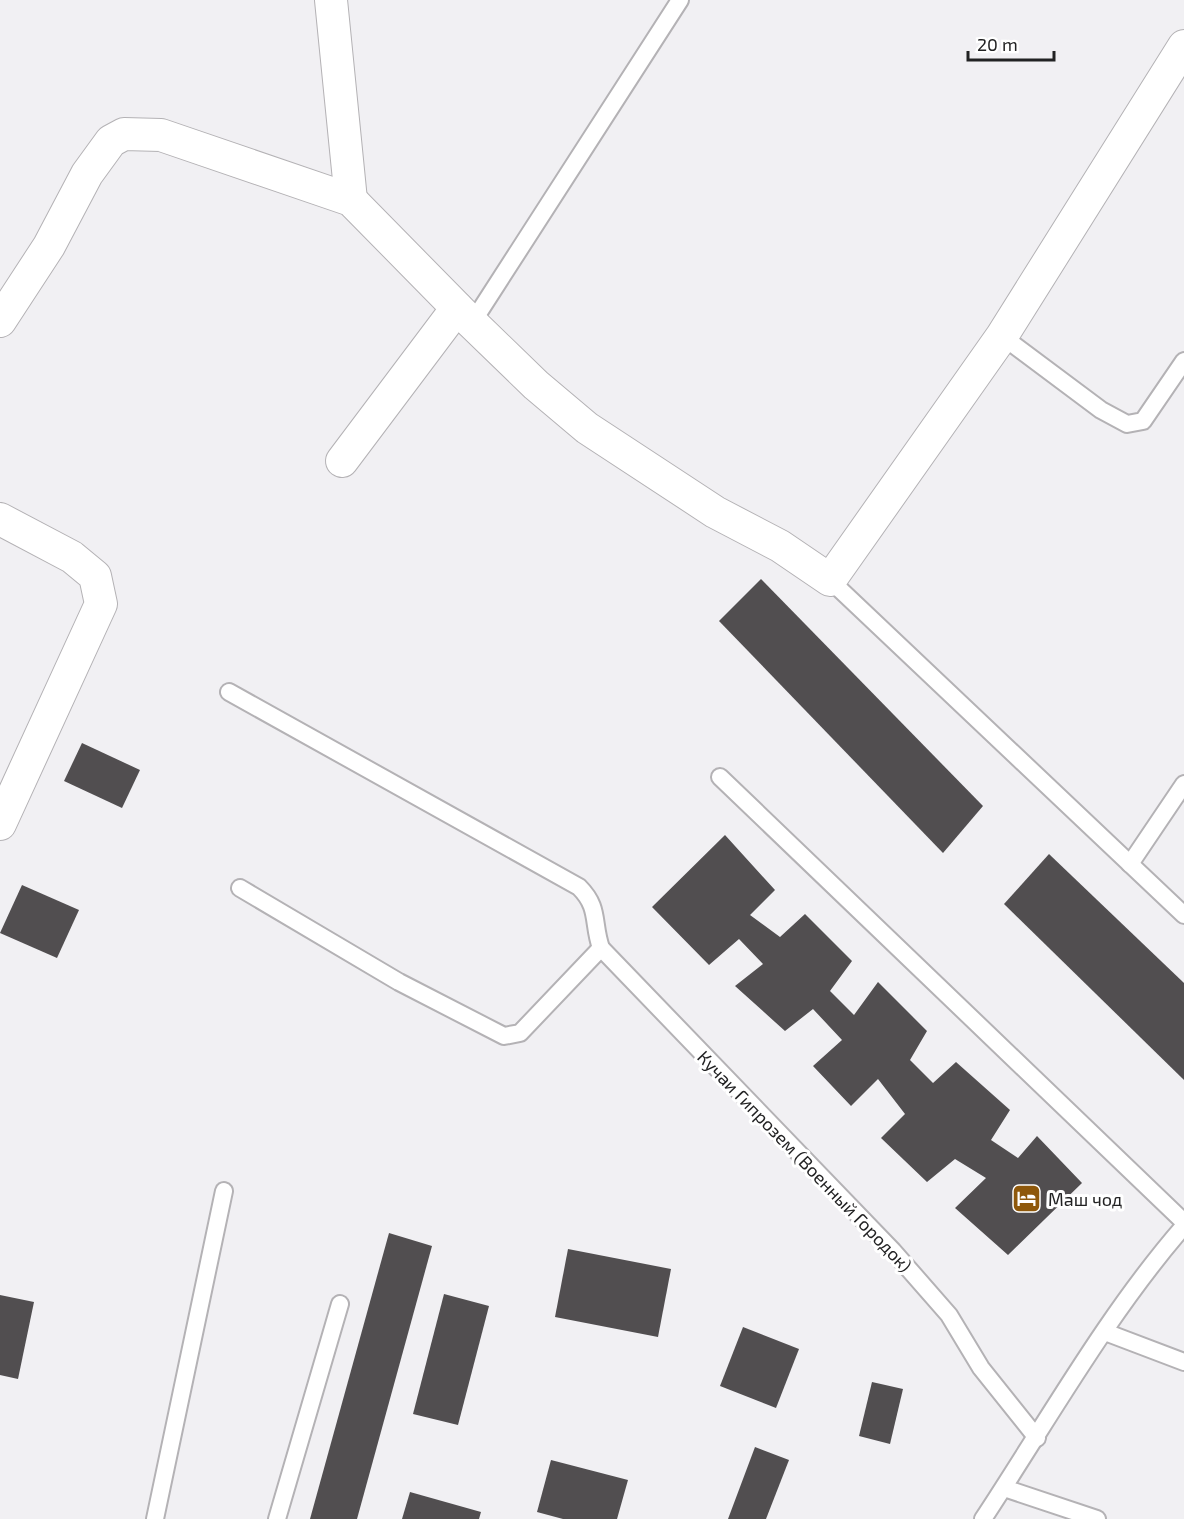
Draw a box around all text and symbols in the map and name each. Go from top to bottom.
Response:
scale bar [968,24,1054,62]
text: 20 m [977,33,1018,55]
street label: Кучаи Гипрозем (Военный Городок) [693,1046,917,1276]
hotel icon: Маш чод [1011,1183,1043,1215]
place label: Маш чод [1048,1188,1122,1210]

